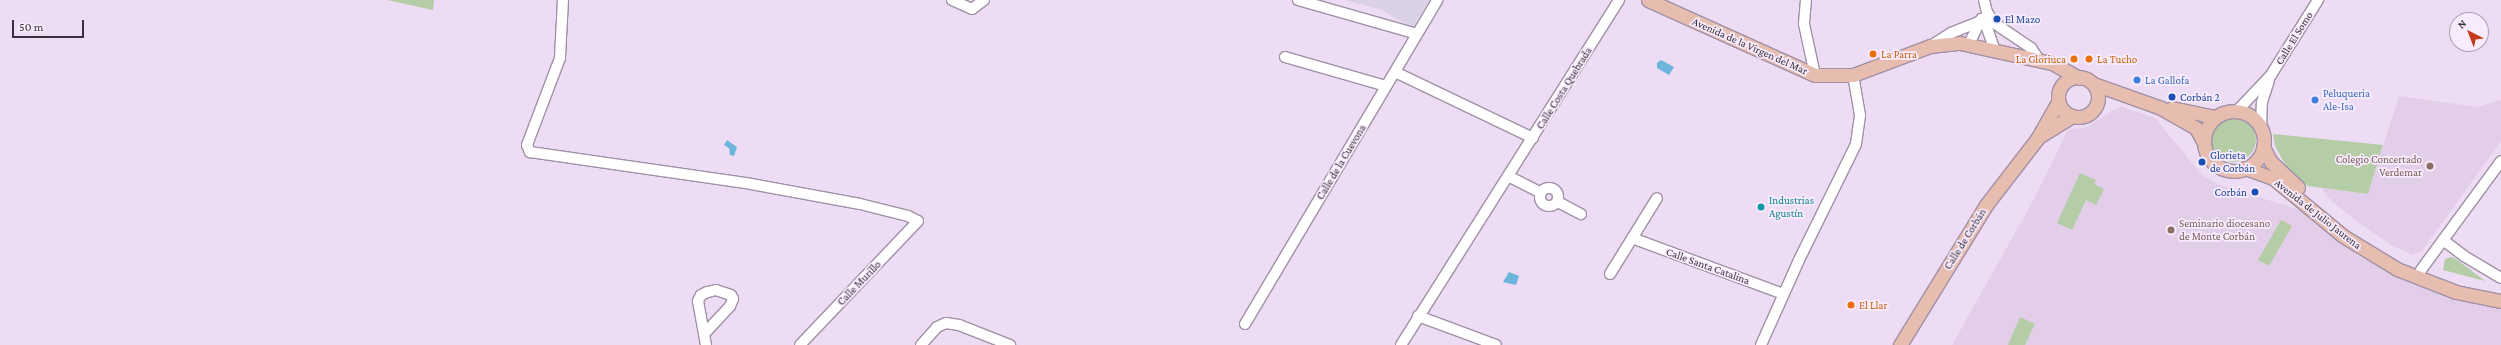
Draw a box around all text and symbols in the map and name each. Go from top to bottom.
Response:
street label: Calle El Somo [2272,9,2316,67]
scale bar [14,12,86,38]
place label: El Mazo [2005,12,2040,26]
north arrow [2449,12,2489,52]
marker: El Mazo [1992,14,2002,24]
street label: Avenida de la Virgen del Mar [1690,15,1810,77]
text: N [2455,17,2468,31]
text: 50 m [19,20,43,34]
street label: Calle Costa Quebrada [1533,44,1595,132]
place label: La Parra [1881,47,1917,61]
marker: La Parra [1868,49,1878,59]
place label: La Gloriuca [2016,52,2066,66]
place label: La Tucho [2097,52,2137,66]
marker: La Gloriuca [2069,54,2079,64]
marker: La Tucho [2084,54,2094,64]
place label: La Gallofa [2145,73,2189,87]
marker: La Gallofa [2132,75,2142,85]
place label: Peluqueria Ale-Isa [2323,87,2370,113]
place label: Corbán 2 [2180,90,2220,104]
marker: Corbán 2 [2167,92,2177,102]
marker: Peluqueria Ale-Isa [2310,95,2320,105]
street label: Calle de la Cuevona [1313,122,1369,202]
place label: Glorieta de Corbán [2210,149,2255,175]
place label: Colegio Concertado Verdemar [2336,153,2422,179]
marker: Glorieta de Corbán [2197,157,2207,167]
marker: Colegio Concertado Verdemar [2425,161,2435,171]
street label: Avenida de Julio Jaurena [2272,176,2364,252]
place label: Corbán [2215,185,2247,199]
marker: Corbán [2250,187,2260,197]
place label: Industrias Agustín [1769,194,1814,220]
marker: Industrias Agustín [1756,202,1766,212]
street label: Calle de Corbán [1941,206,1989,272]
place label: Seminario diocesano de Monte Corbán [2179,217,2270,243]
marker: Seminario diocesano de Monte Corbán [2166,225,2176,235]
street label: Calle Santa Catalina [1664,245,1752,287]
street label: Calle Murillo [834,258,884,308]
place label: El Llar [1859,298,1887,312]
marker: El Llar [1846,300,1856,310]

